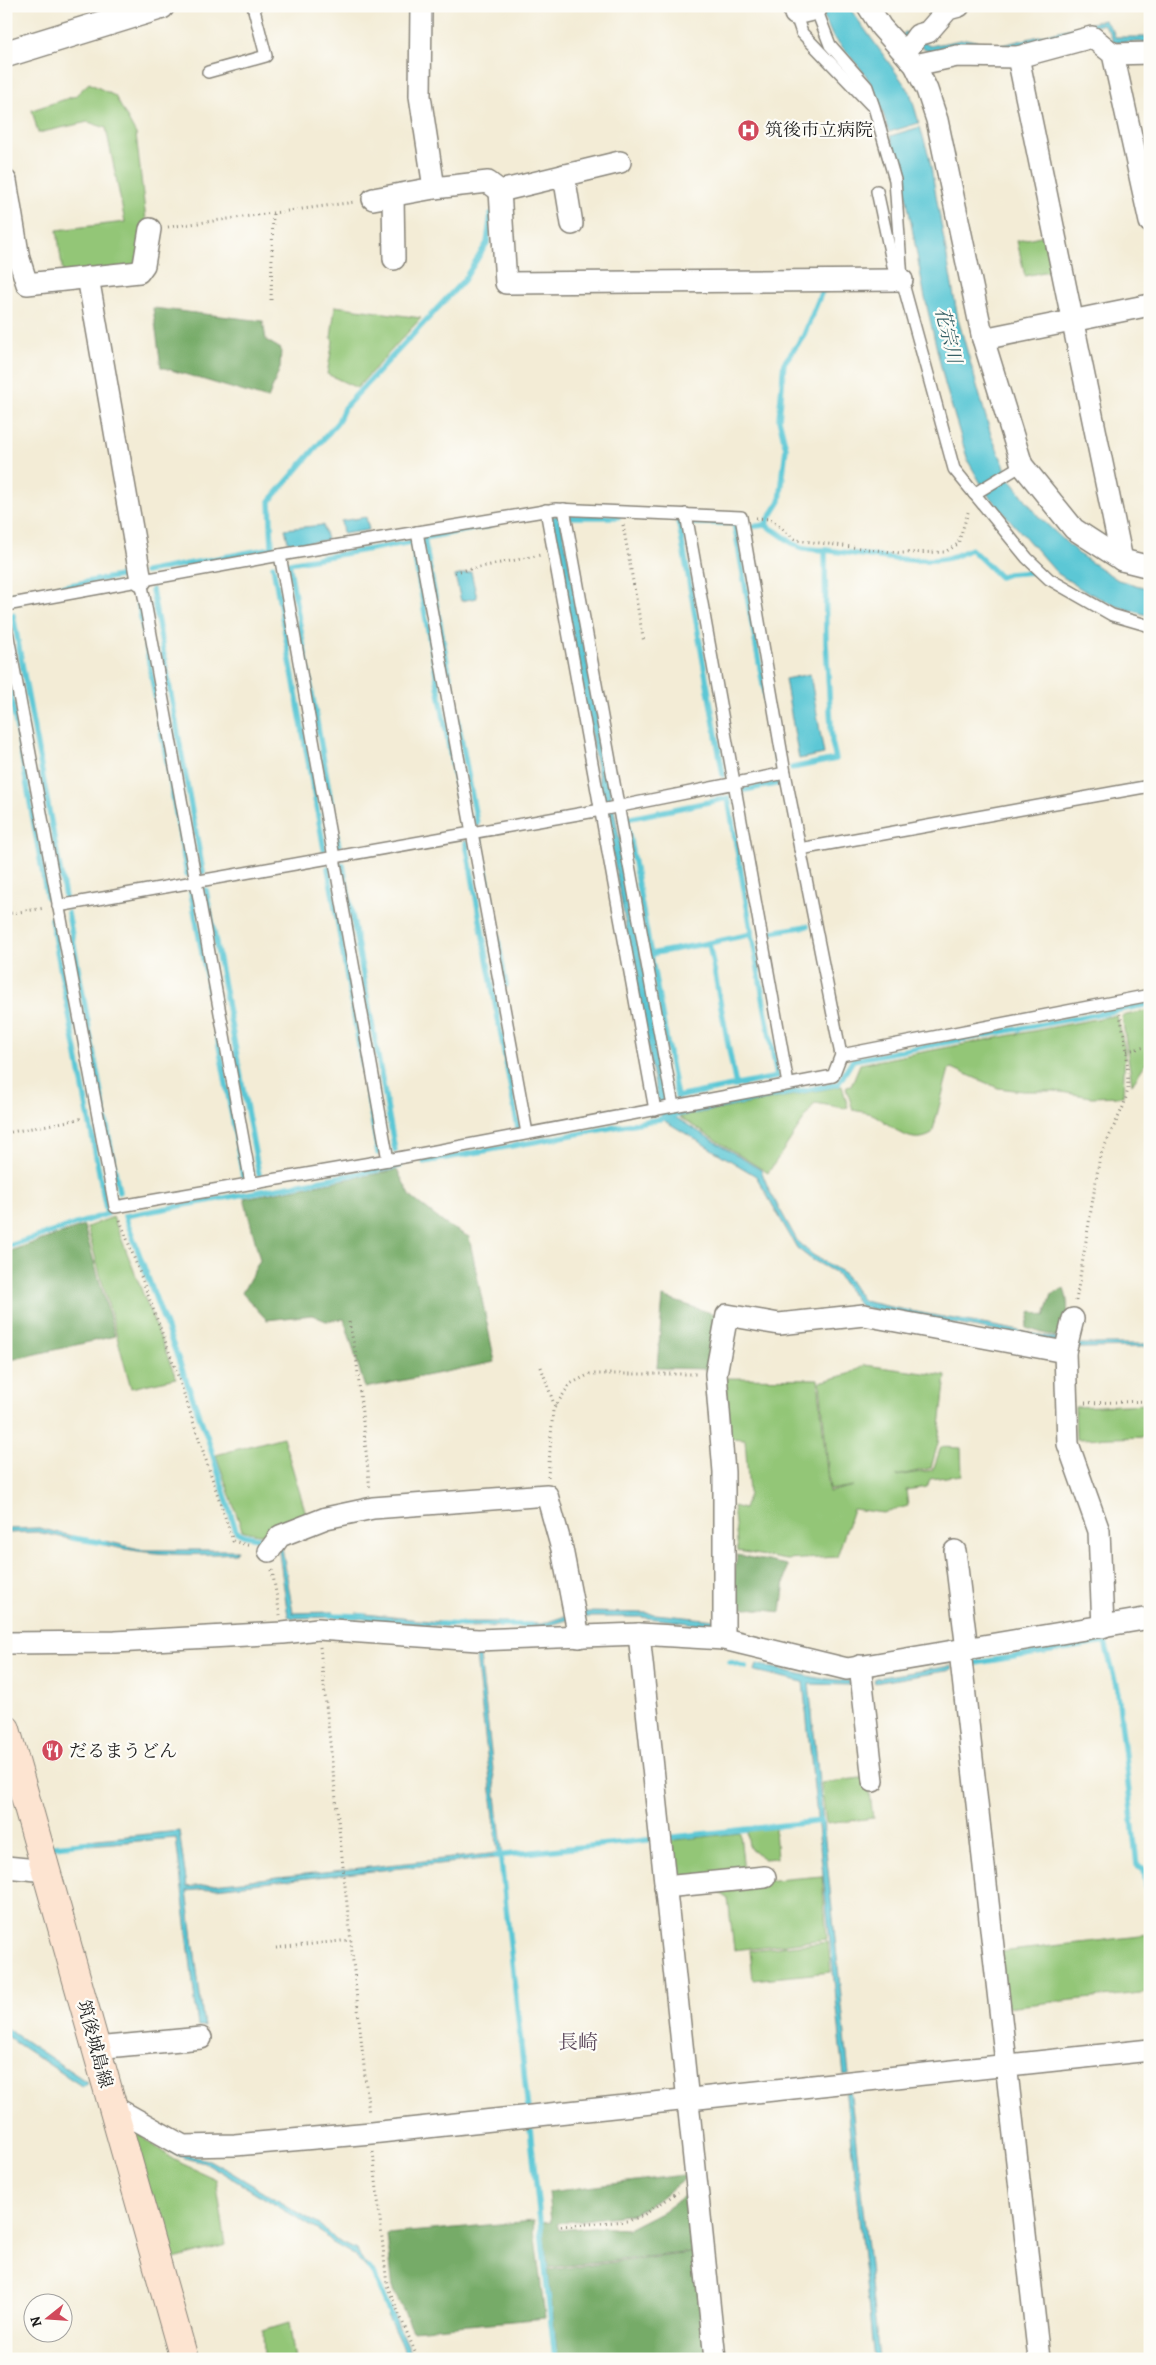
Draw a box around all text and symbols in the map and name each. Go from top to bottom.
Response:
hospital icon: 筑後市立病院 [737,118,761,142]
place label: 筑後市立病院 [765,118,873,142]
water label: 花宗川 [929,304,968,368]
restaurant icon: だるまうどん [41,1739,65,1763]
place label: だるまうどん [69,1739,177,1763]
street label: 筑後城島線 [72,1997,118,2091]
district label: 長崎 [558,2029,598,2056]
north arrow [22,2292,72,2342]
text: N [25,2314,47,2329]

